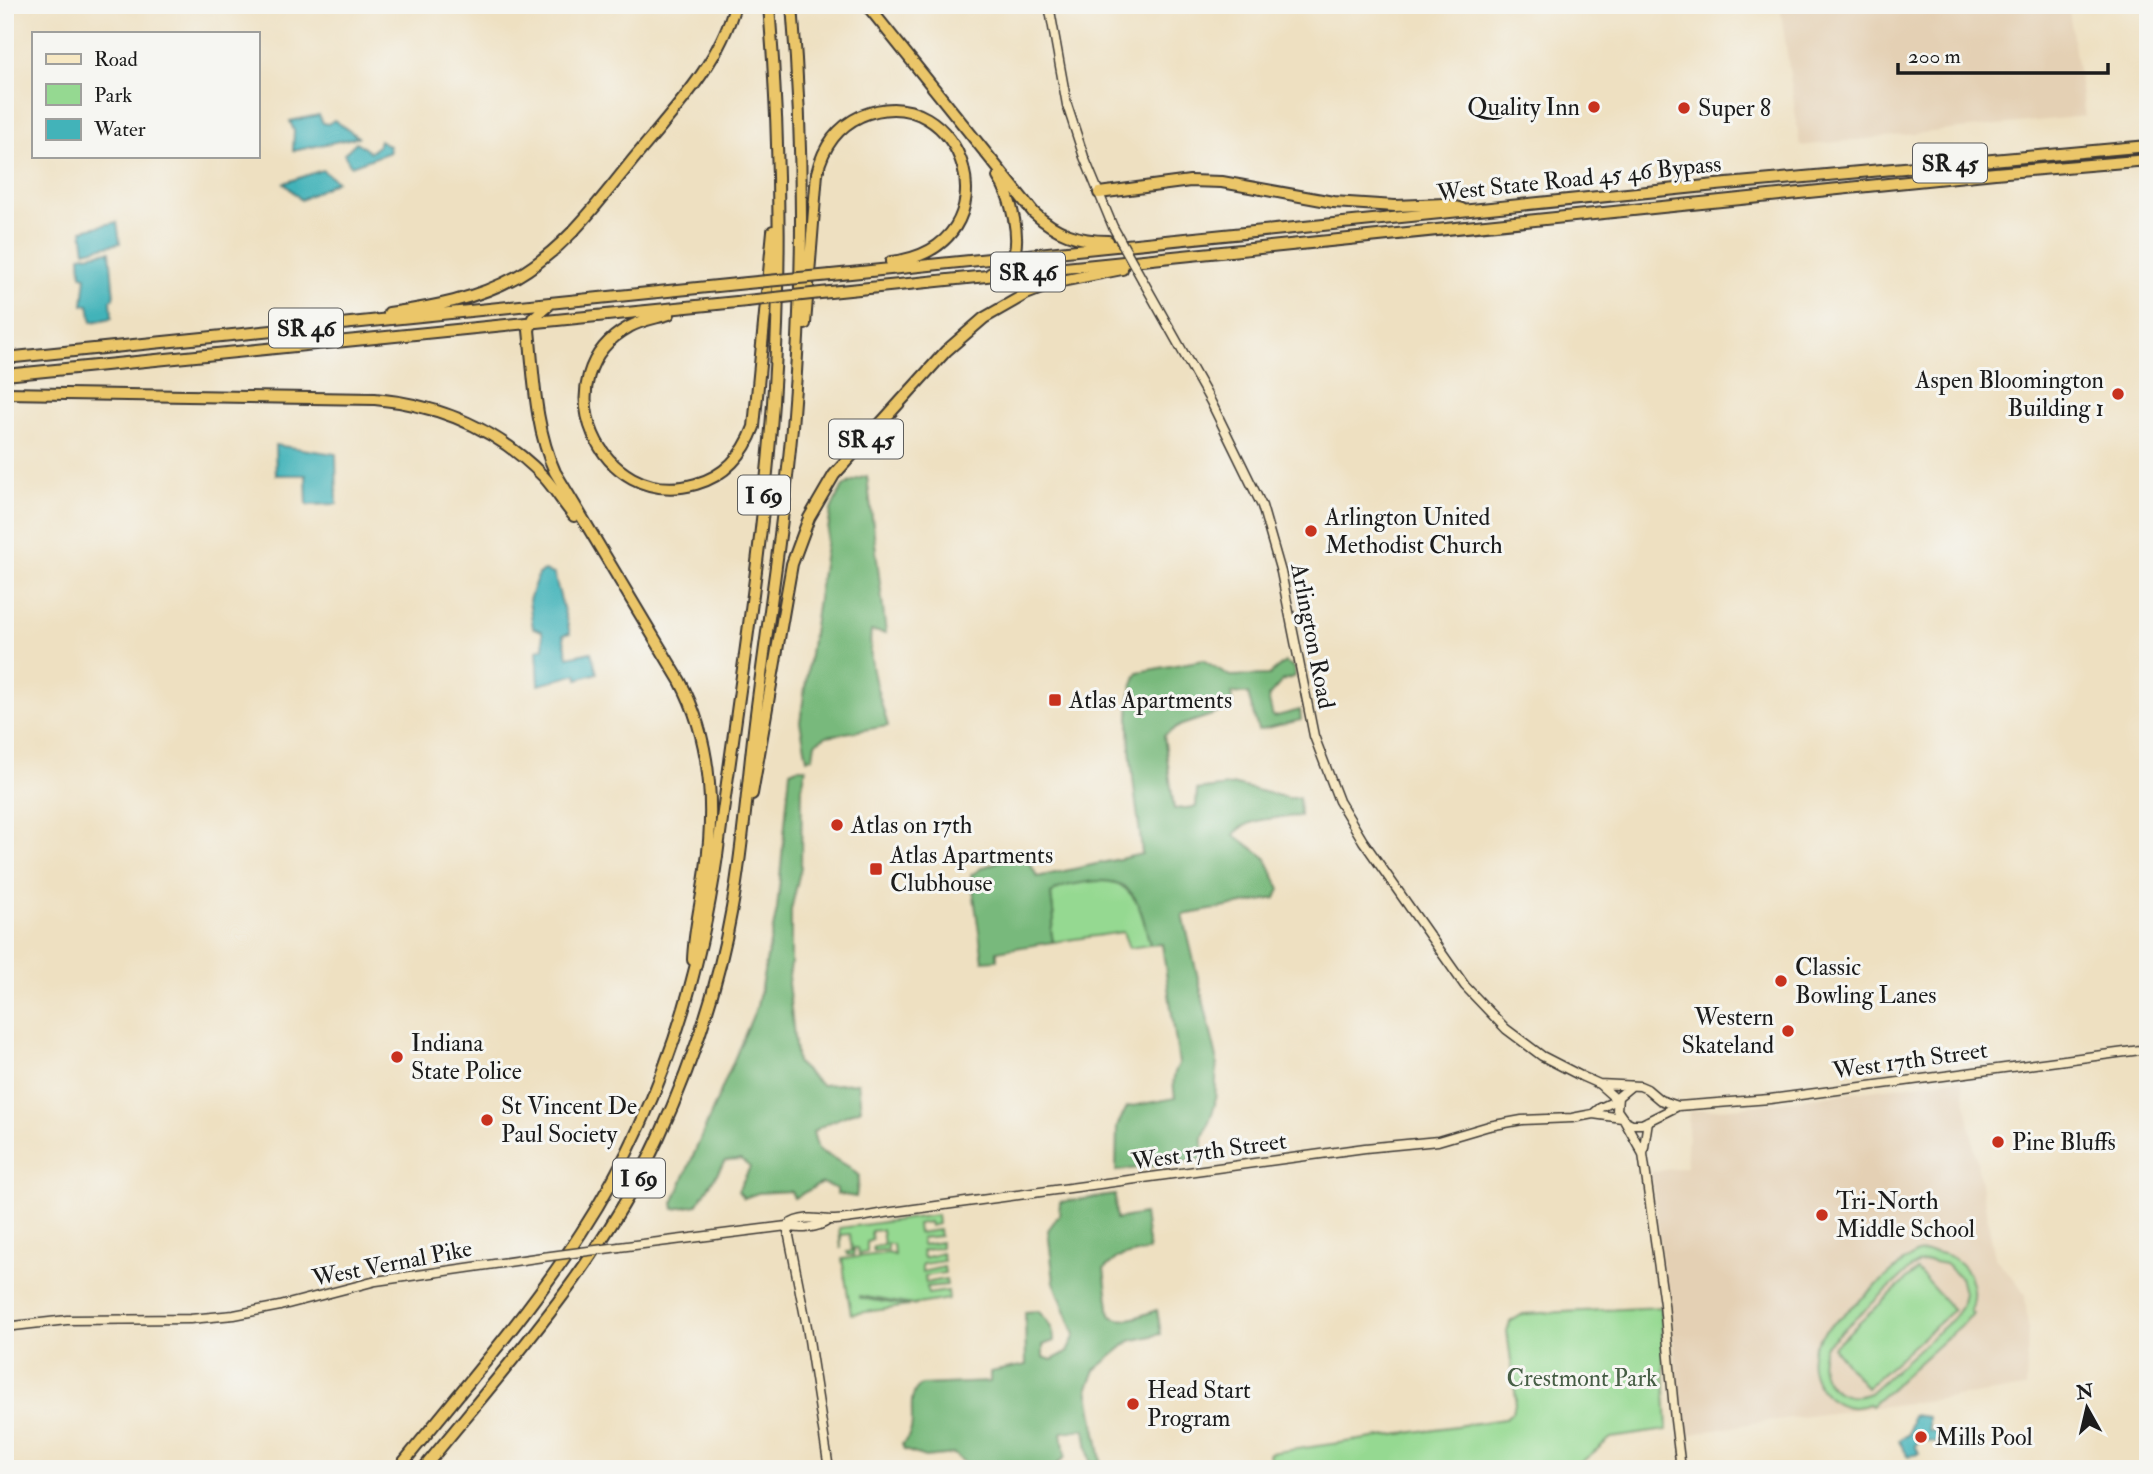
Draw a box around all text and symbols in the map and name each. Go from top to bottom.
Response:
legend [32,32,259,158]
scale bar [1898,32,2108,76]
text: 200 m [1908,43,1961,70]
text: Road [94,46,139,73]
text: Park [94,82,132,109]
place label: Quality Inn [1467,92,1580,123]
place label: Super 8 [1698,93,1771,124]
marker: Quality Inn [1586,99,1602,115]
marker: Super 8 [1676,100,1692,116]
text: Water [93,116,146,143]
road number: SR 45 [1913,144,1987,182]
street label: West State Road 45 46 Bypass [1434,148,1723,209]
road number: SR 46 [991,252,1065,292]
road number: SR 46 [269,308,343,348]
place label: Aspen Bloomington Building 1 [1914,365,2104,424]
marker: Aspen Bloomington Building 1 [2110,386,2126,402]
road number: SR 45 [829,420,903,458]
road number: I 69 [738,475,790,514]
place label: Arlington United Methodist Church [1324,502,1503,561]
marker: Arlington United Methodist Church [1303,523,1319,539]
street label: Arlington Road [1283,560,1342,712]
place label: Atlas Apartments [1068,685,1232,716]
marker: Atlas Apartments [1047,692,1063,708]
place label: Atlas on 17th [850,810,973,841]
marker: Atlas on 17th [829,817,845,833]
place label: Atlas Apartments Clubhouse [889,840,1053,899]
marker: Atlas Apartments Clubhouse [868,861,884,877]
place label: Classic Bowling Lanes [1795,952,1937,1011]
marker: Classic Bowling Lanes [1773,973,1789,989]
place label: Western Skateland [1682,1002,1774,1061]
marker: Western Skateland [1780,1023,1796,1039]
place label: Indiana State Police [411,1028,522,1087]
street label: West 17th Street [1830,1034,1990,1087]
marker: Indiana State Police [389,1049,405,1065]
place label: St Vincent De Paul Society [501,1091,637,1150]
marker: St Vincent De Paul Society [479,1112,495,1128]
street label: West 17th Street [1129,1125,1289,1178]
place label: Pine Bluffs [2012,1127,2116,1158]
marker: Pine Bluffs [1990,1134,2006,1150]
road number: I 69 [613,1158,665,1198]
place label: Tri-North Middle School [1836,1186,1975,1245]
marker: Tri-North Middle School [1814,1207,1830,1223]
street label: West Vernal Pike [309,1233,475,1294]
park label: Crestmont Park [1506,1363,1658,1394]
north arrow [2052,1372,2122,1442]
place label: Head Start Program [1147,1375,1251,1434]
text: N [2074,1379,2096,1405]
marker: Head Start Program [1125,1396,1141,1412]
place label: Mills Pool [1935,1422,2033,1453]
marker: Mills Pool [1913,1429,1929,1445]

